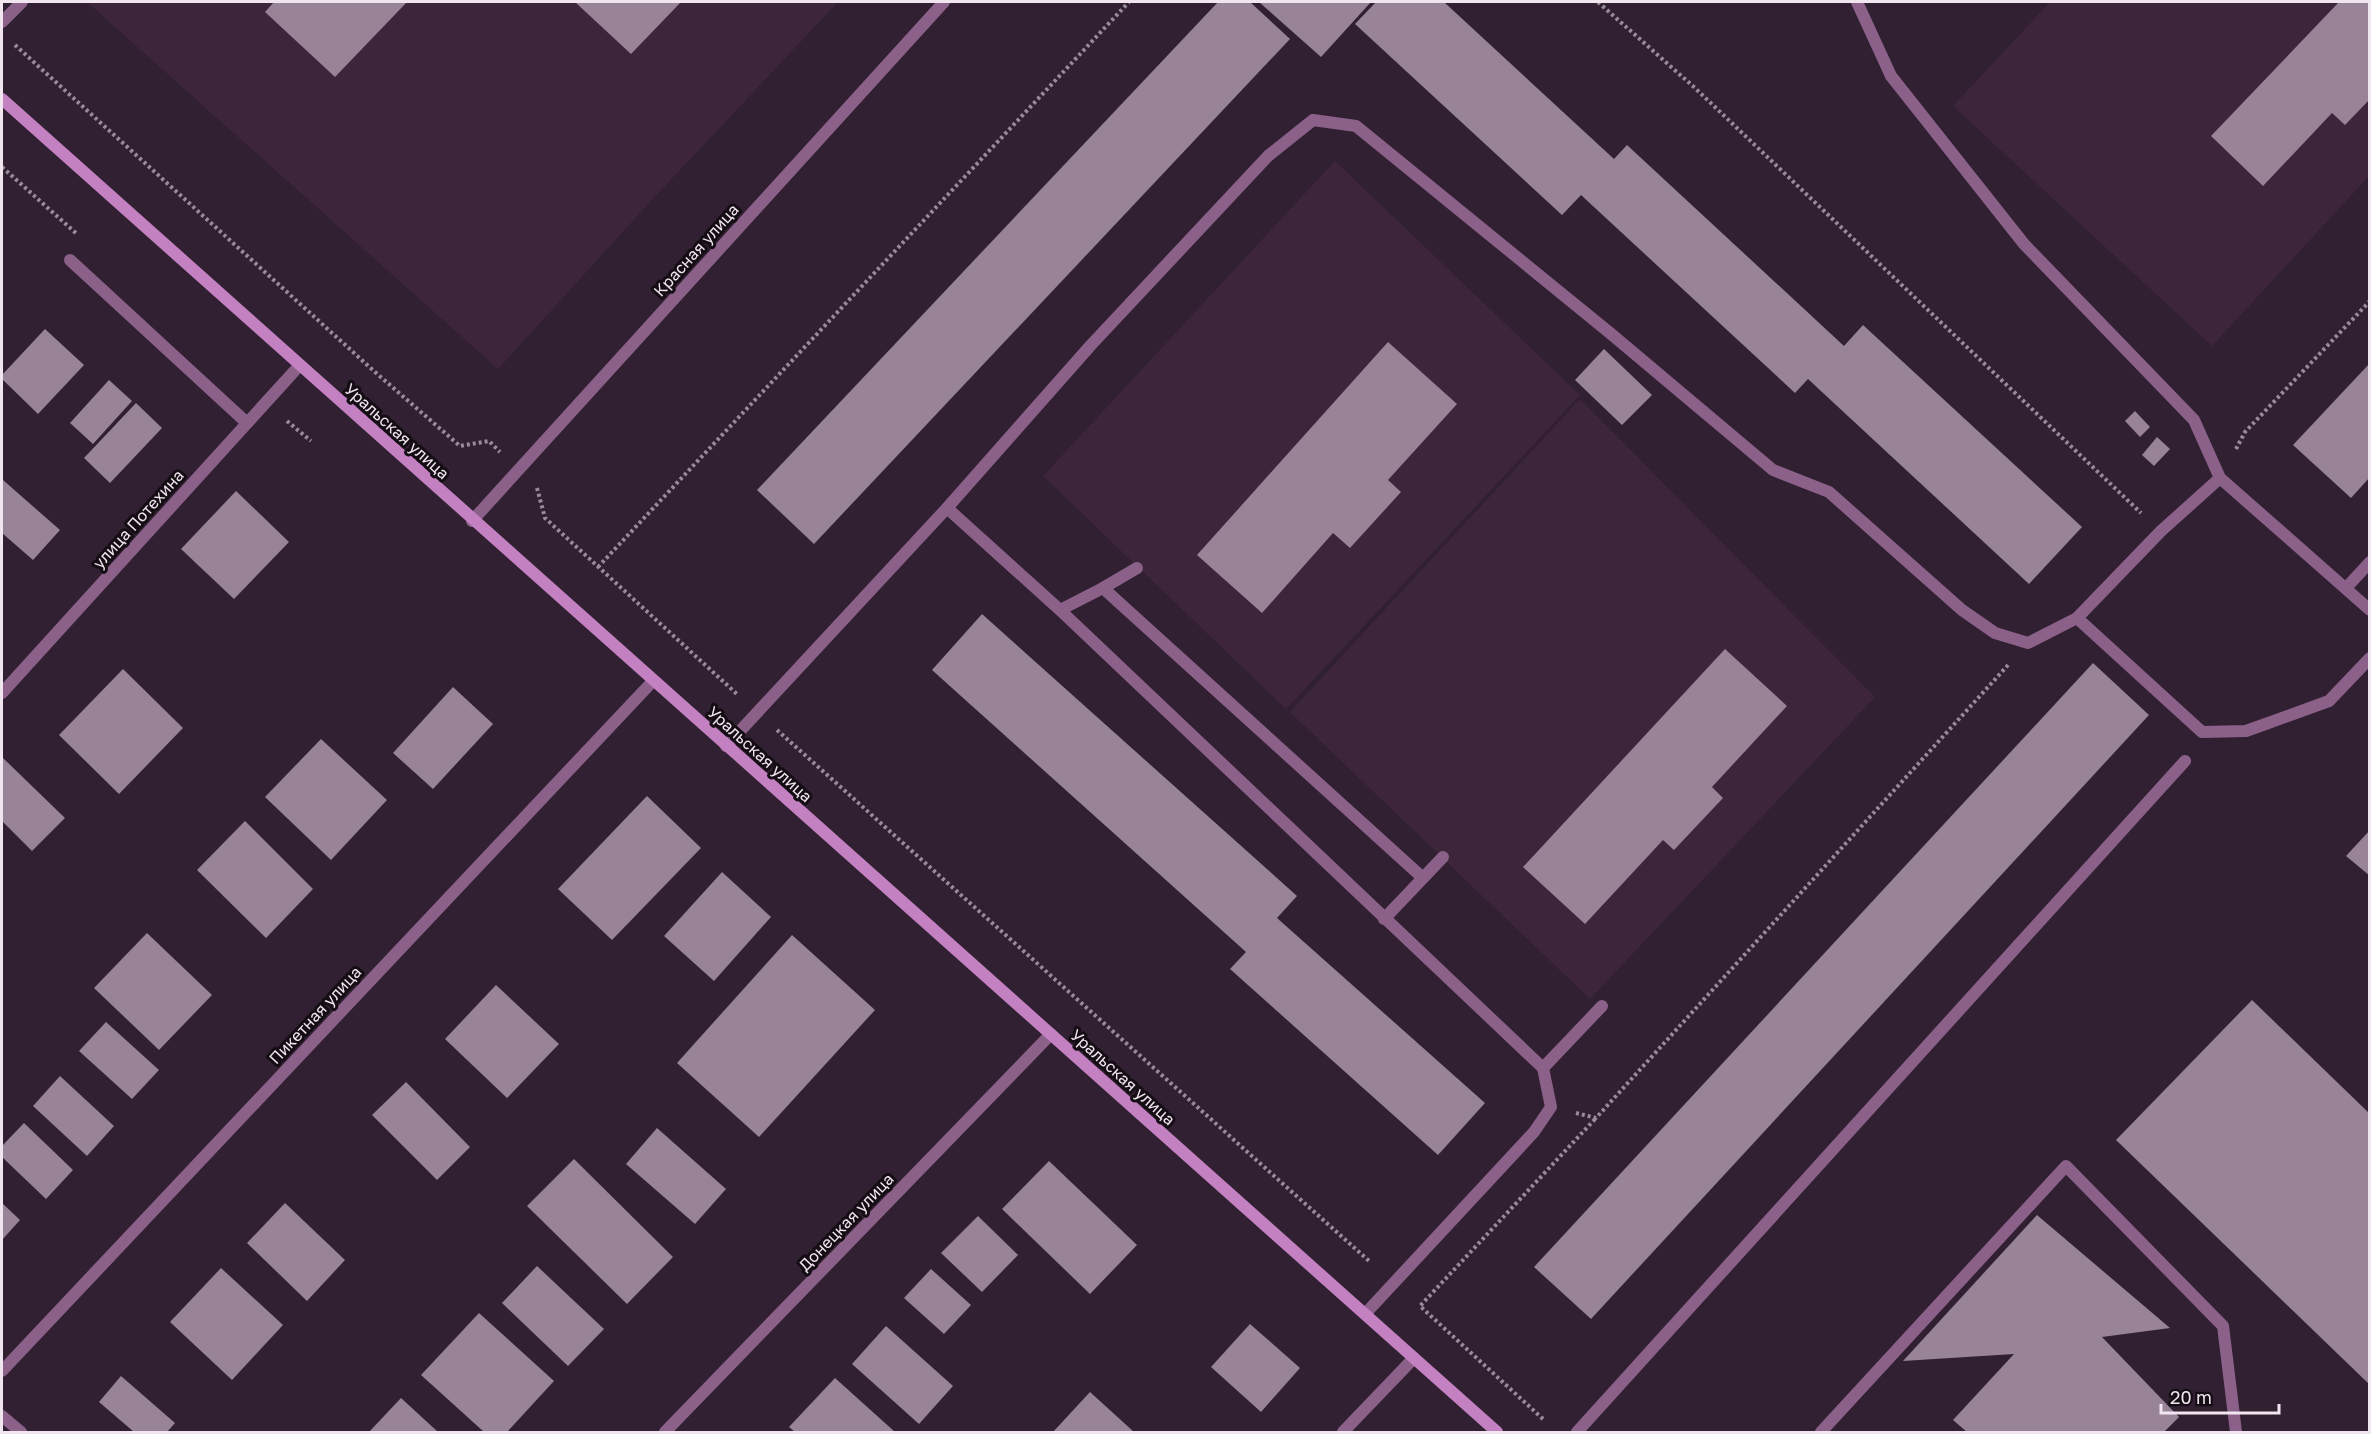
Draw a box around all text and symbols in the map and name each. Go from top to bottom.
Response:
street label: Красная улица [649,200,743,300]
street label: Уральская улица [341,379,453,483]
street label: улица Потехина [88,465,188,573]
street label: Уральская улица [704,702,816,806]
street label: Пикетная улица [265,962,365,1068]
street label: Уральская улица [1067,1025,1179,1129]
street label: Донецкая улица [794,1169,898,1275]
scale bar [2161,1377,2280,1415]
text: 20 m [2170,1386,2212,1408]

